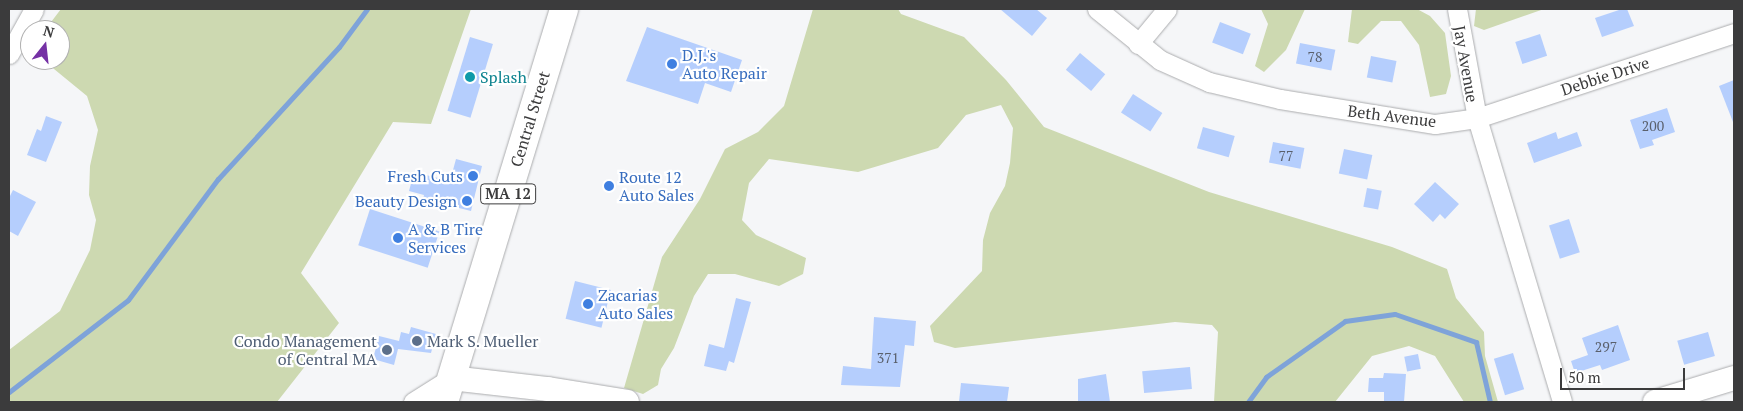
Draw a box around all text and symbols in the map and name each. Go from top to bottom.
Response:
north arrow [20,20,70,70]
text: N [41,20,57,42]
street label: Jay Avenue [1450,24,1482,104]
place label: D.J.'s Auto Repair [682,45,767,83]
house number: 78 [1308,49,1322,65]
street label: Debbie Drive [1558,53,1652,99]
marker: D.J.'s Auto Repair [666,58,678,70]
place label: Splash [480,67,527,87]
street label: Central Street [506,69,554,169]
marker: Splash [464,71,476,83]
street label: Beth Avenue [1346,101,1438,131]
house number: 200 [1642,118,1664,134]
house number: 77 [1279,148,1293,164]
place label: Fresh Cuts [388,166,463,186]
place label: Route 12 Auto Sales [619,167,694,205]
marker: Fresh Cuts [467,170,479,182]
marker: Route 12 Auto Sales [603,180,615,192]
road number: MA 12 [479,182,537,206]
place label: Beauty Design [355,191,457,211]
marker: Beauty Design [461,195,473,207]
place label: A & B Tire Services [408,219,483,257]
marker: A & B Tire Services [392,232,404,244]
place label: Zacarias Auto Sales [598,285,673,323]
marker: Zacarias Auto Sales [582,298,594,310]
place label: Condo Management of Central MA [234,331,377,369]
place label: Mark S. Mueller [427,331,539,351]
marker: Mark S. Mueller [411,335,423,347]
house number: 297 [1595,339,1617,355]
marker: Condo Management of Central MA [381,344,393,356]
house number: 371 [877,350,899,366]
scale bar [1563,358,1688,390]
text: 50 m [1568,367,1601,387]

